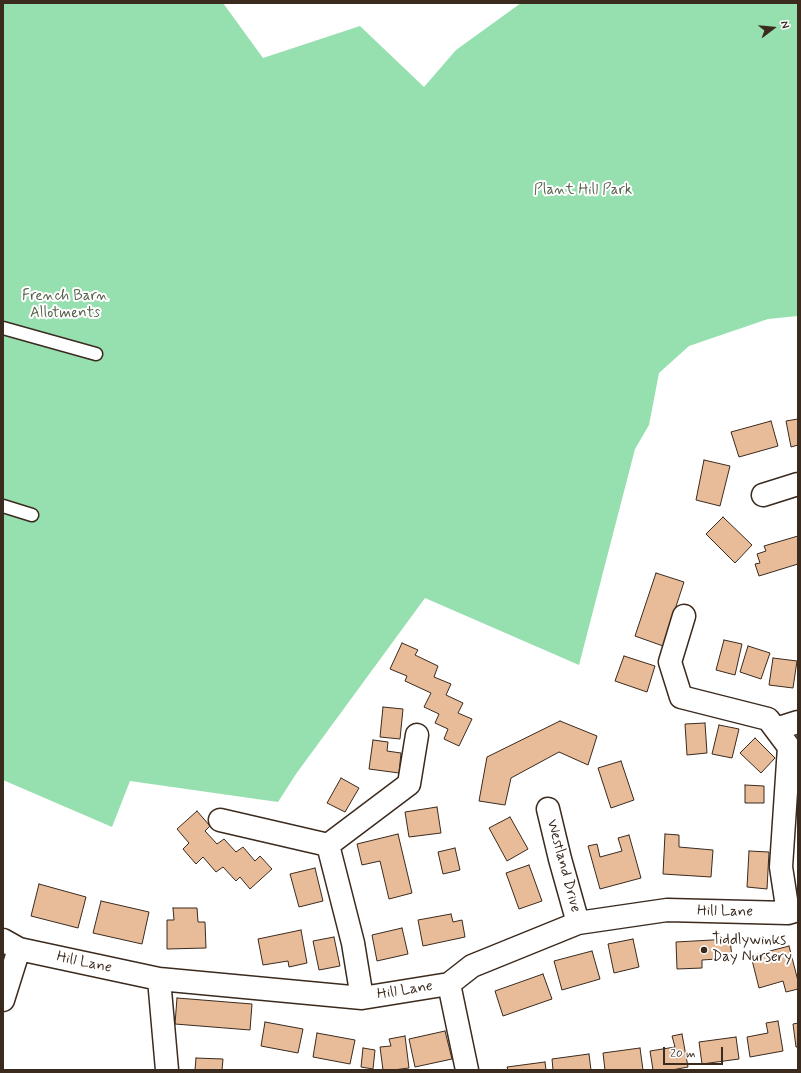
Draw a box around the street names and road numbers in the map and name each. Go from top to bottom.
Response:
street label: Westland Drive [542,818,584,914]
street label: Hill Lane [697,903,753,921]
street label: Hill Lane [55,948,113,978]
street label: Hill Lane [376,978,434,1004]

